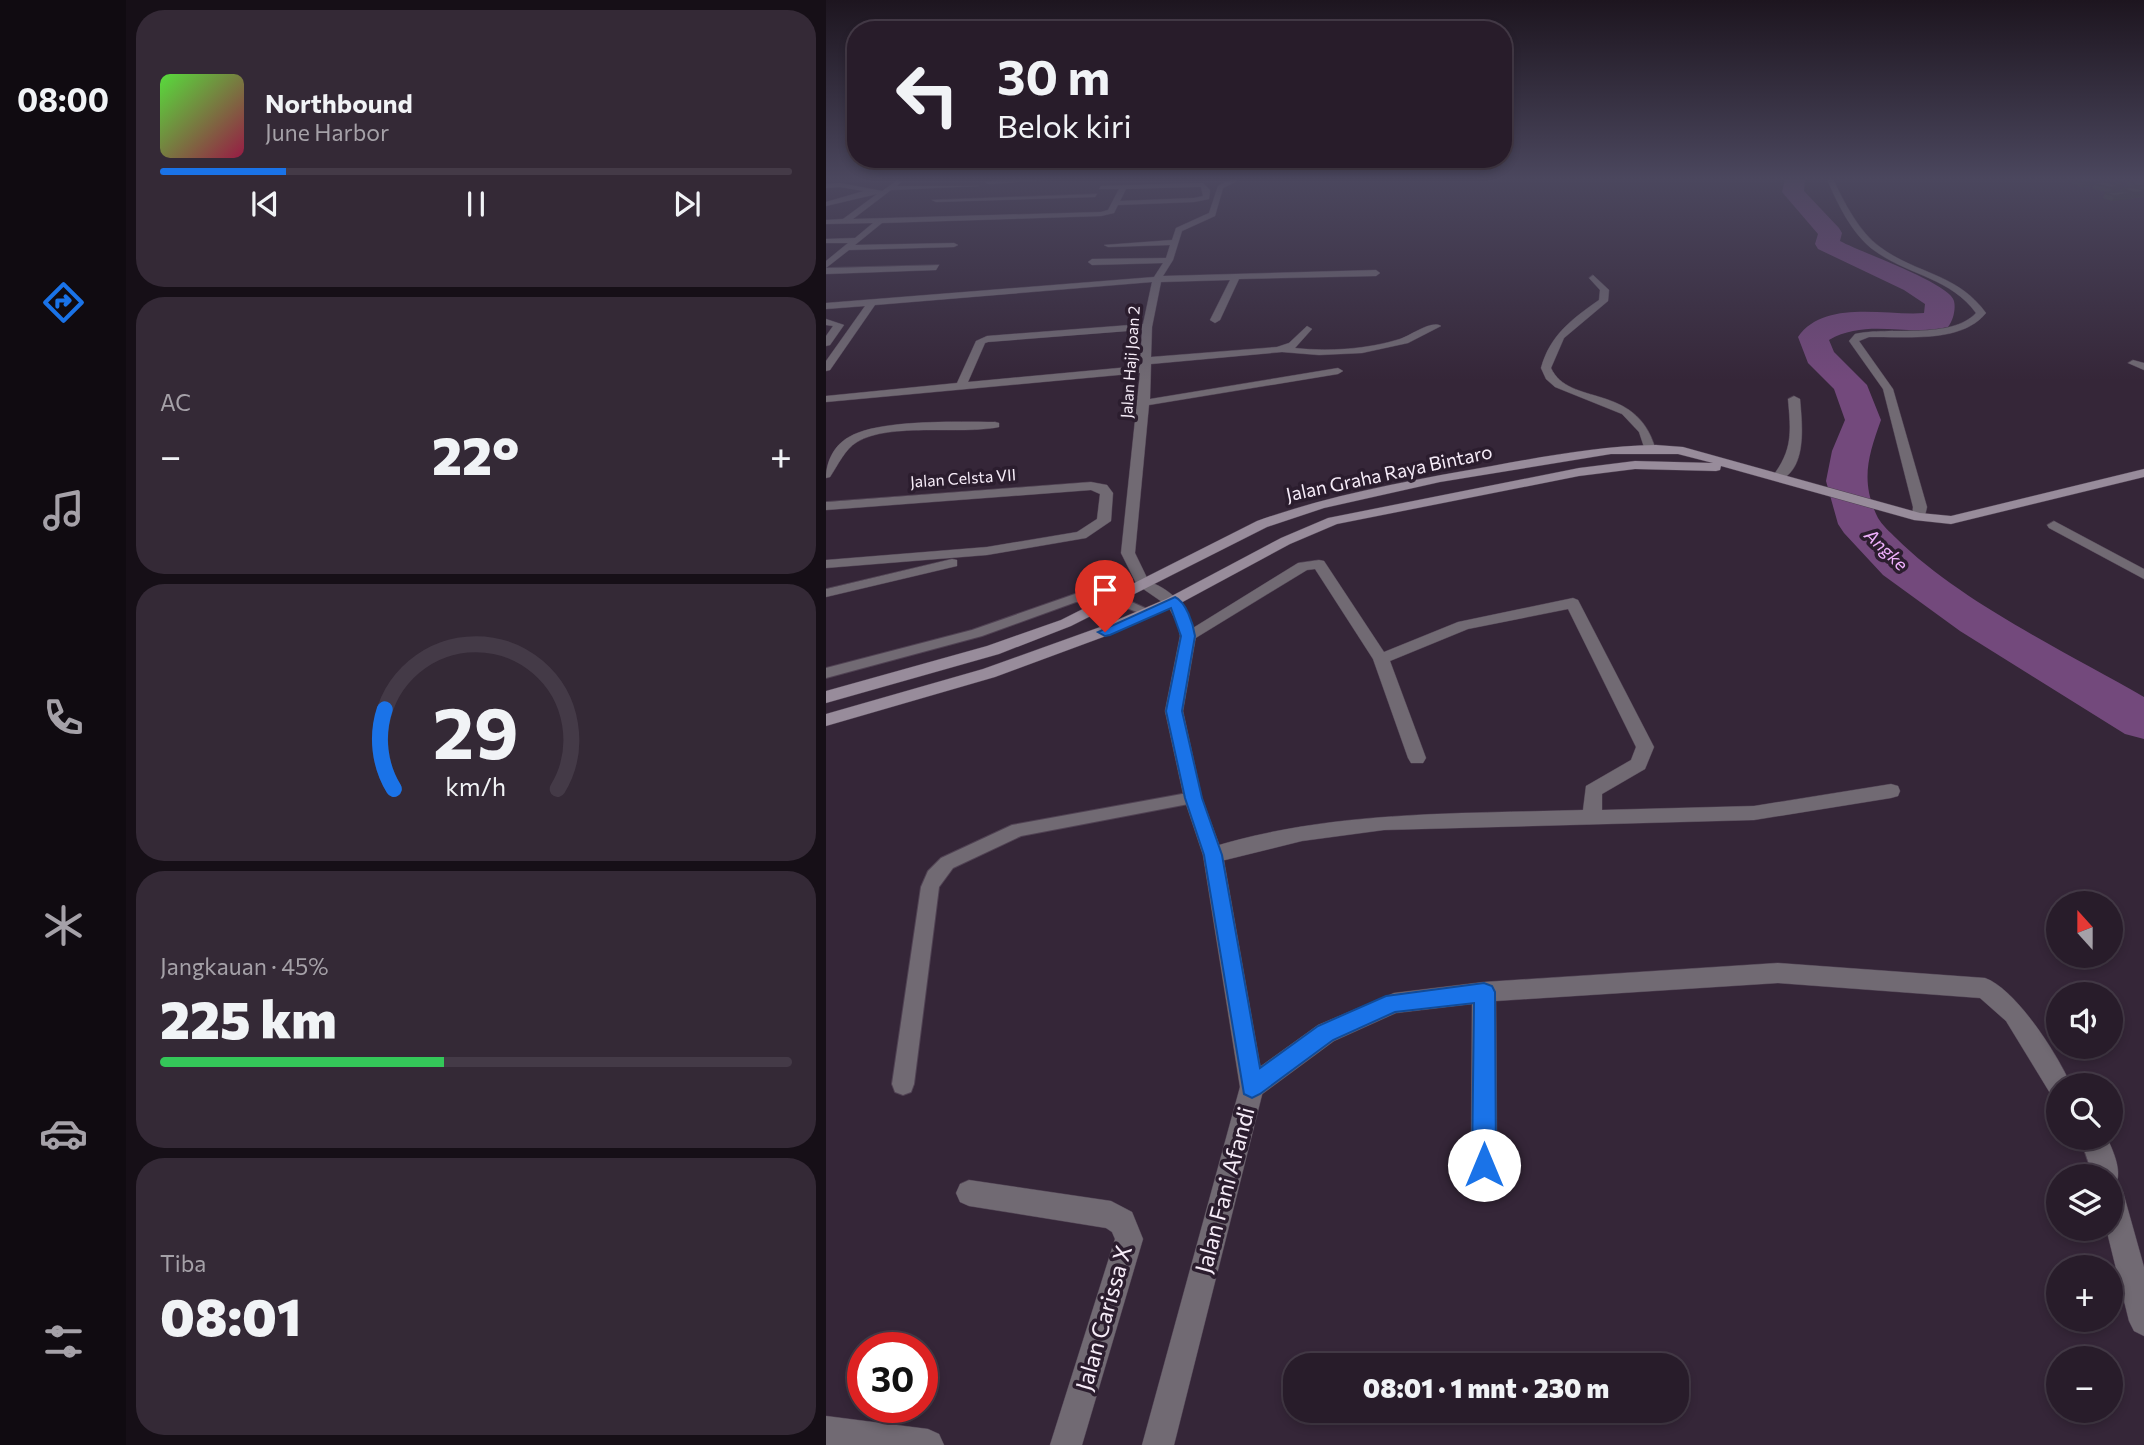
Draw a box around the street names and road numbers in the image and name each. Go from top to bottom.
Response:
street label: Jalan Haji Joan 2 [1116,305,1143,419]
street label: Jalan Graha Raya Bintaro [1284,439,1494,506]
street label: Jalan Celsta VII [909,464,1017,491]
street label: Jalan Fani Afandi [1188,1103,1260,1276]
street label: Jalan Carissa X [1069,1242,1137,1394]

